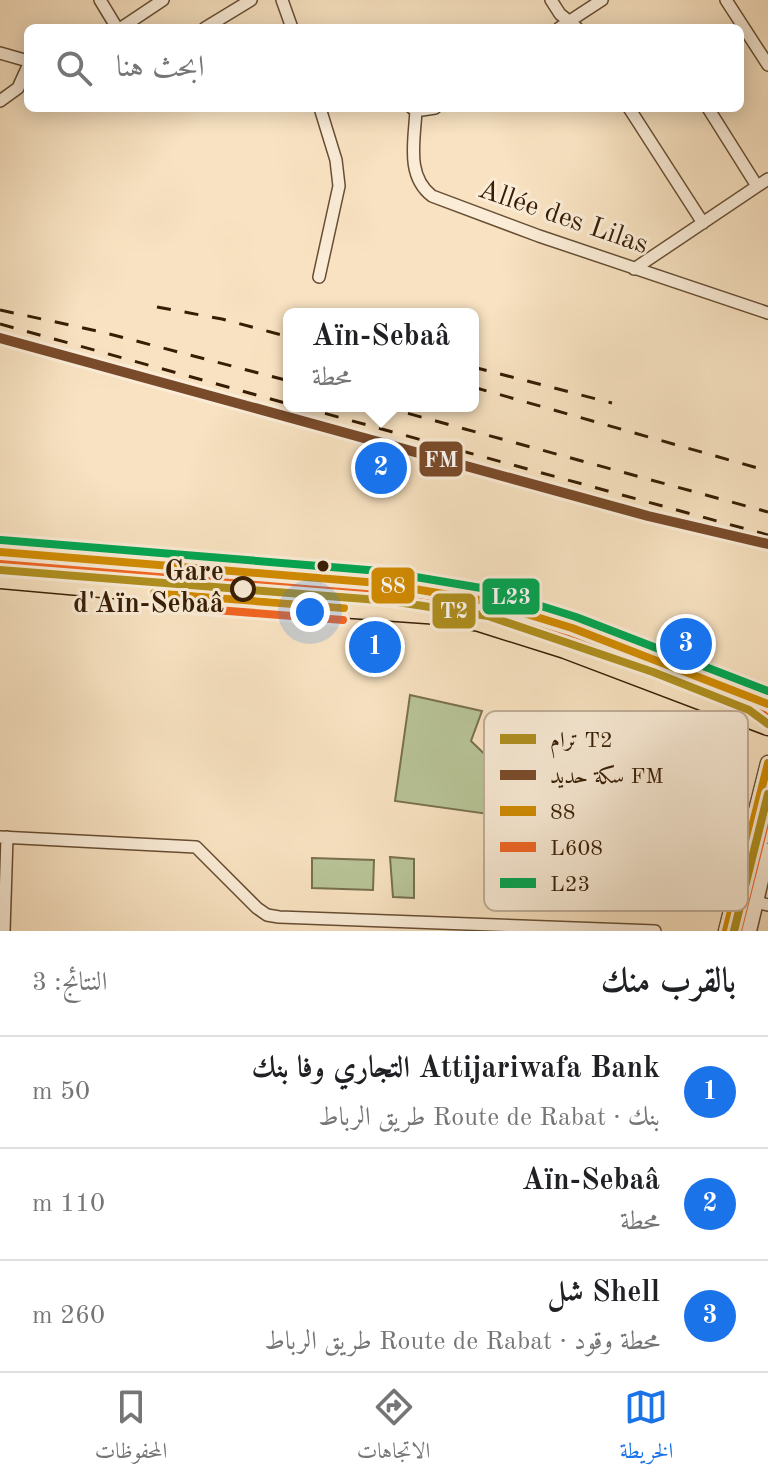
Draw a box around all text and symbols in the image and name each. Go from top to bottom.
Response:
search box [24,24,744,112]
icon: search [52,46,96,90]
text: ابحث هنا [116,53,204,83]
street label: Allée des Lilas [475,176,651,260]
popup [283,308,479,412]
text: Aïn-Sebaâ [312,322,450,352]
text: محطة [312,365,352,391]
pin: 2 [355,438,407,498]
line badge: FM [418,440,464,478]
text: FM [424,450,458,472]
unlabelled marker [315,558,331,574]
place label: Gare d'Aïn-Sebaâ [73,559,224,619]
line badge: 88 [370,566,416,605]
text: 88 [380,576,406,598]
marker: Gare d'Aïn-Sebaâ [231,577,255,601]
line badge: L23 [481,577,541,616]
text: L23 [491,587,531,609]
your location [290,592,330,632]
line badge: T2 [431,592,477,630]
text: T2 [440,601,468,623]
pin: 3 [660,614,712,674]
pin: 1 [349,617,401,677]
legend [484,711,748,911]
text: ترام T2 [550,730,613,759]
text: سكة حديد FM [550,765,664,789]
text: 88 [550,802,576,824]
text: L608 [550,838,603,860]
text: L23 [550,874,590,896]
text: بالقرب منك [601,965,736,999]
text: النتائج: 3 [32,970,107,996]
text: Attijariwafa Bank التجاري وفا بنك [252,1054,660,1084]
text: 50 m [32,1079,90,1105]
text: 1 [702,1079,718,1105]
text: بنك · Route de Rabat طريق الرباط [318,1105,660,1131]
text: Aïn-Sebaâ [522,1166,660,1196]
text: 110 m [32,1191,105,1217]
text: 2 [702,1191,718,1217]
text: محطة [620,1209,660,1235]
text: Shell شل [547,1278,660,1308]
text: 260 m [32,1303,105,1329]
text: 3 [702,1303,718,1329]
text: محطة وقود · Route de Rabat طريق الرباط [264,1329,660,1355]
tab: المحفوظات [95,1385,167,1472]
tab: الاتجاهات [357,1385,430,1472]
tab: الخريطة [620,1385,673,1472]

